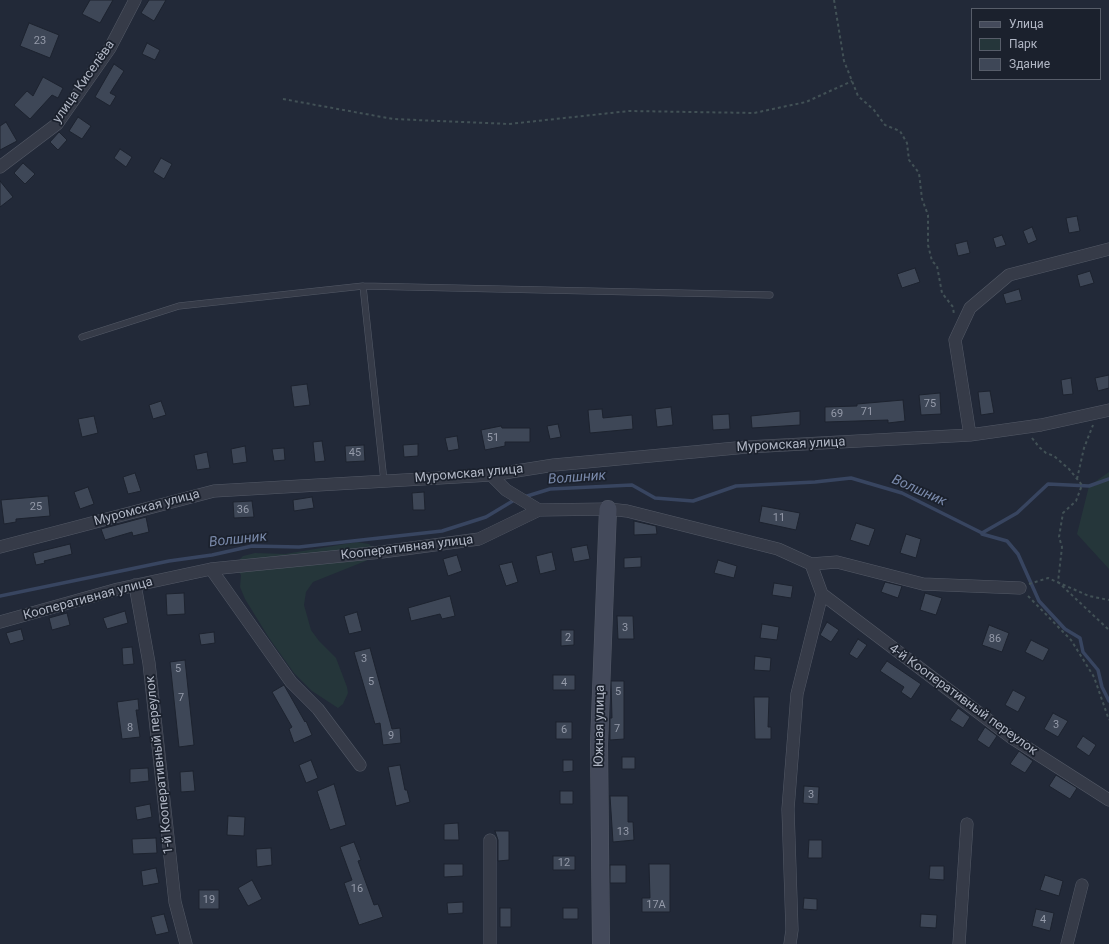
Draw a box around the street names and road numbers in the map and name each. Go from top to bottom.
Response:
street label: улица Киселёва [50,38,118,126]
street label: Муромская улица [736,434,846,456]
street label: Муромская улица [414,461,524,487]
street label: Муромская улица [92,486,202,530]
street label: Кооперативная улица [340,532,474,564]
street label: Кооперативная улица [22,574,154,624]
street label: 4-й Кооперативный переулок [886,641,1040,759]
street label: 1-й Кооперативный переулок [143,675,177,855]
street label: Южная улица [591,685,609,767]

